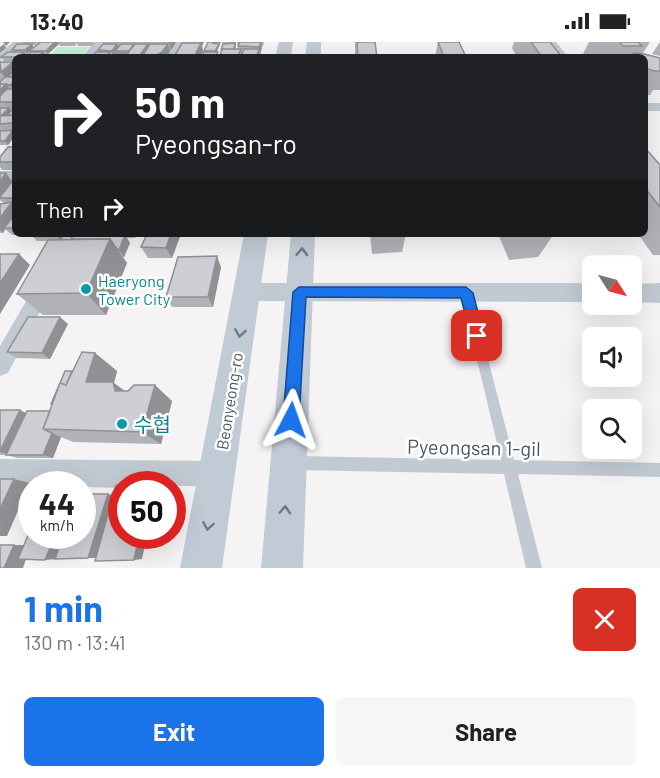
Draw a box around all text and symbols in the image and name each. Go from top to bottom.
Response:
text: 13:40 [30,8,84,34]
text: 50 m [135,76,225,126]
icon: right [36,78,114,156]
text: Pyeongsan-ro [135,127,297,159]
icon: right [96,192,129,225]
text: Then [36,196,84,222]
one-way arrow [295,248,308,257]
north arrow [582,255,642,315]
map controls [582,255,642,459]
place label: Haeryong Tower City [98,271,171,308]
marker: Haeryong Tower City [79,282,93,296]
pin [451,310,502,361]
icon: arrive [460,319,493,352]
button: sound [582,327,642,387]
one-way arrow [234,329,246,338]
street label: Beonyeong-ro [212,351,246,451]
position arrow [259,388,323,452]
button: search [582,399,642,459]
place label: 수협 [134,412,171,436]
marker: 수협 [115,417,129,431]
street label: Pyeongsan 1-gil [407,434,541,460]
speed limit sign: 50 [108,471,186,549]
text: 44 [39,485,75,521]
one-way arrow [279,505,292,514]
text: km/h [40,516,74,534]
one-way arrow [202,520,215,530]
text: 1 min [24,586,103,629]
button: close [573,588,636,651]
text: 130 m · 13:41 [24,630,126,654]
button: Exit [24,697,324,766]
button: Share [336,697,636,766]

